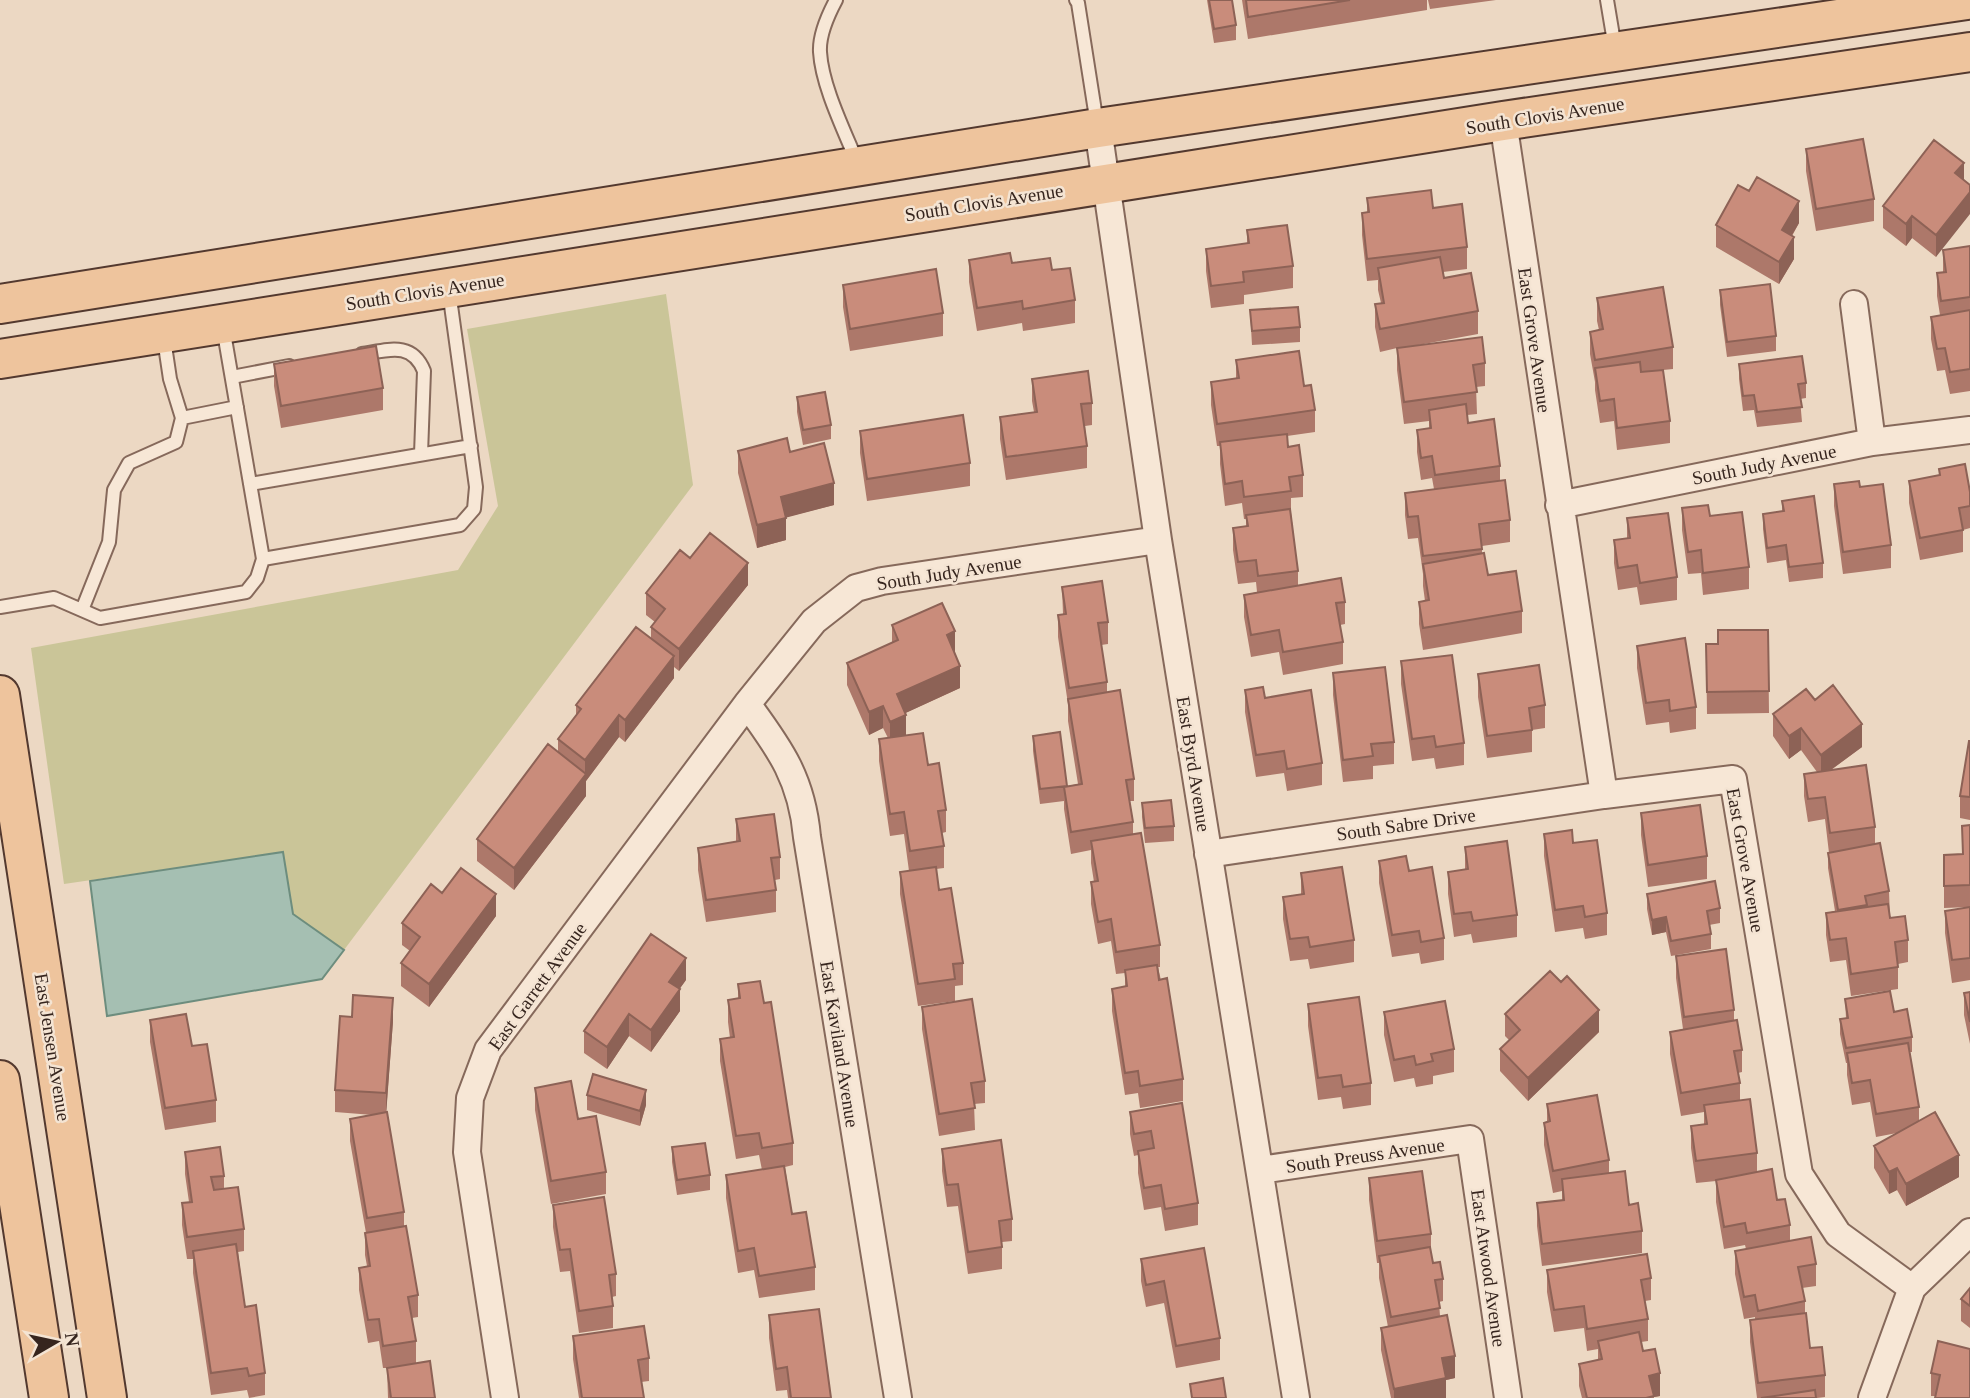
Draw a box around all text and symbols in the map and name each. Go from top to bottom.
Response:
street label: South Clovis Avenue [1464,93,1626,138]
street label: South Clovis Avenue [903,180,1065,225]
street label: East Grove Avenue [1514,266,1555,414]
street label: South Clovis Avenue [344,269,506,314]
street label: South Judy Avenue [1690,440,1838,489]
street label: South Judy Avenue [875,551,1023,594]
street label: East Byrd Avenue [1172,695,1215,833]
street label: East Grove Avenue [1722,786,1769,934]
street label: South Sabre Drive [1335,804,1477,845]
street label: East Garrett Avenue [484,918,591,1054]
street label: East Kaviland Avenue [816,959,863,1129]
street label: East Jensen Avenue [30,972,75,1123]
street label: South Preuss Avenue [1284,1134,1446,1177]
street label: East Atwood Avenue [1467,1188,1510,1348]
north arrow [21,1307,91,1377]
text: N [61,1331,84,1348]

